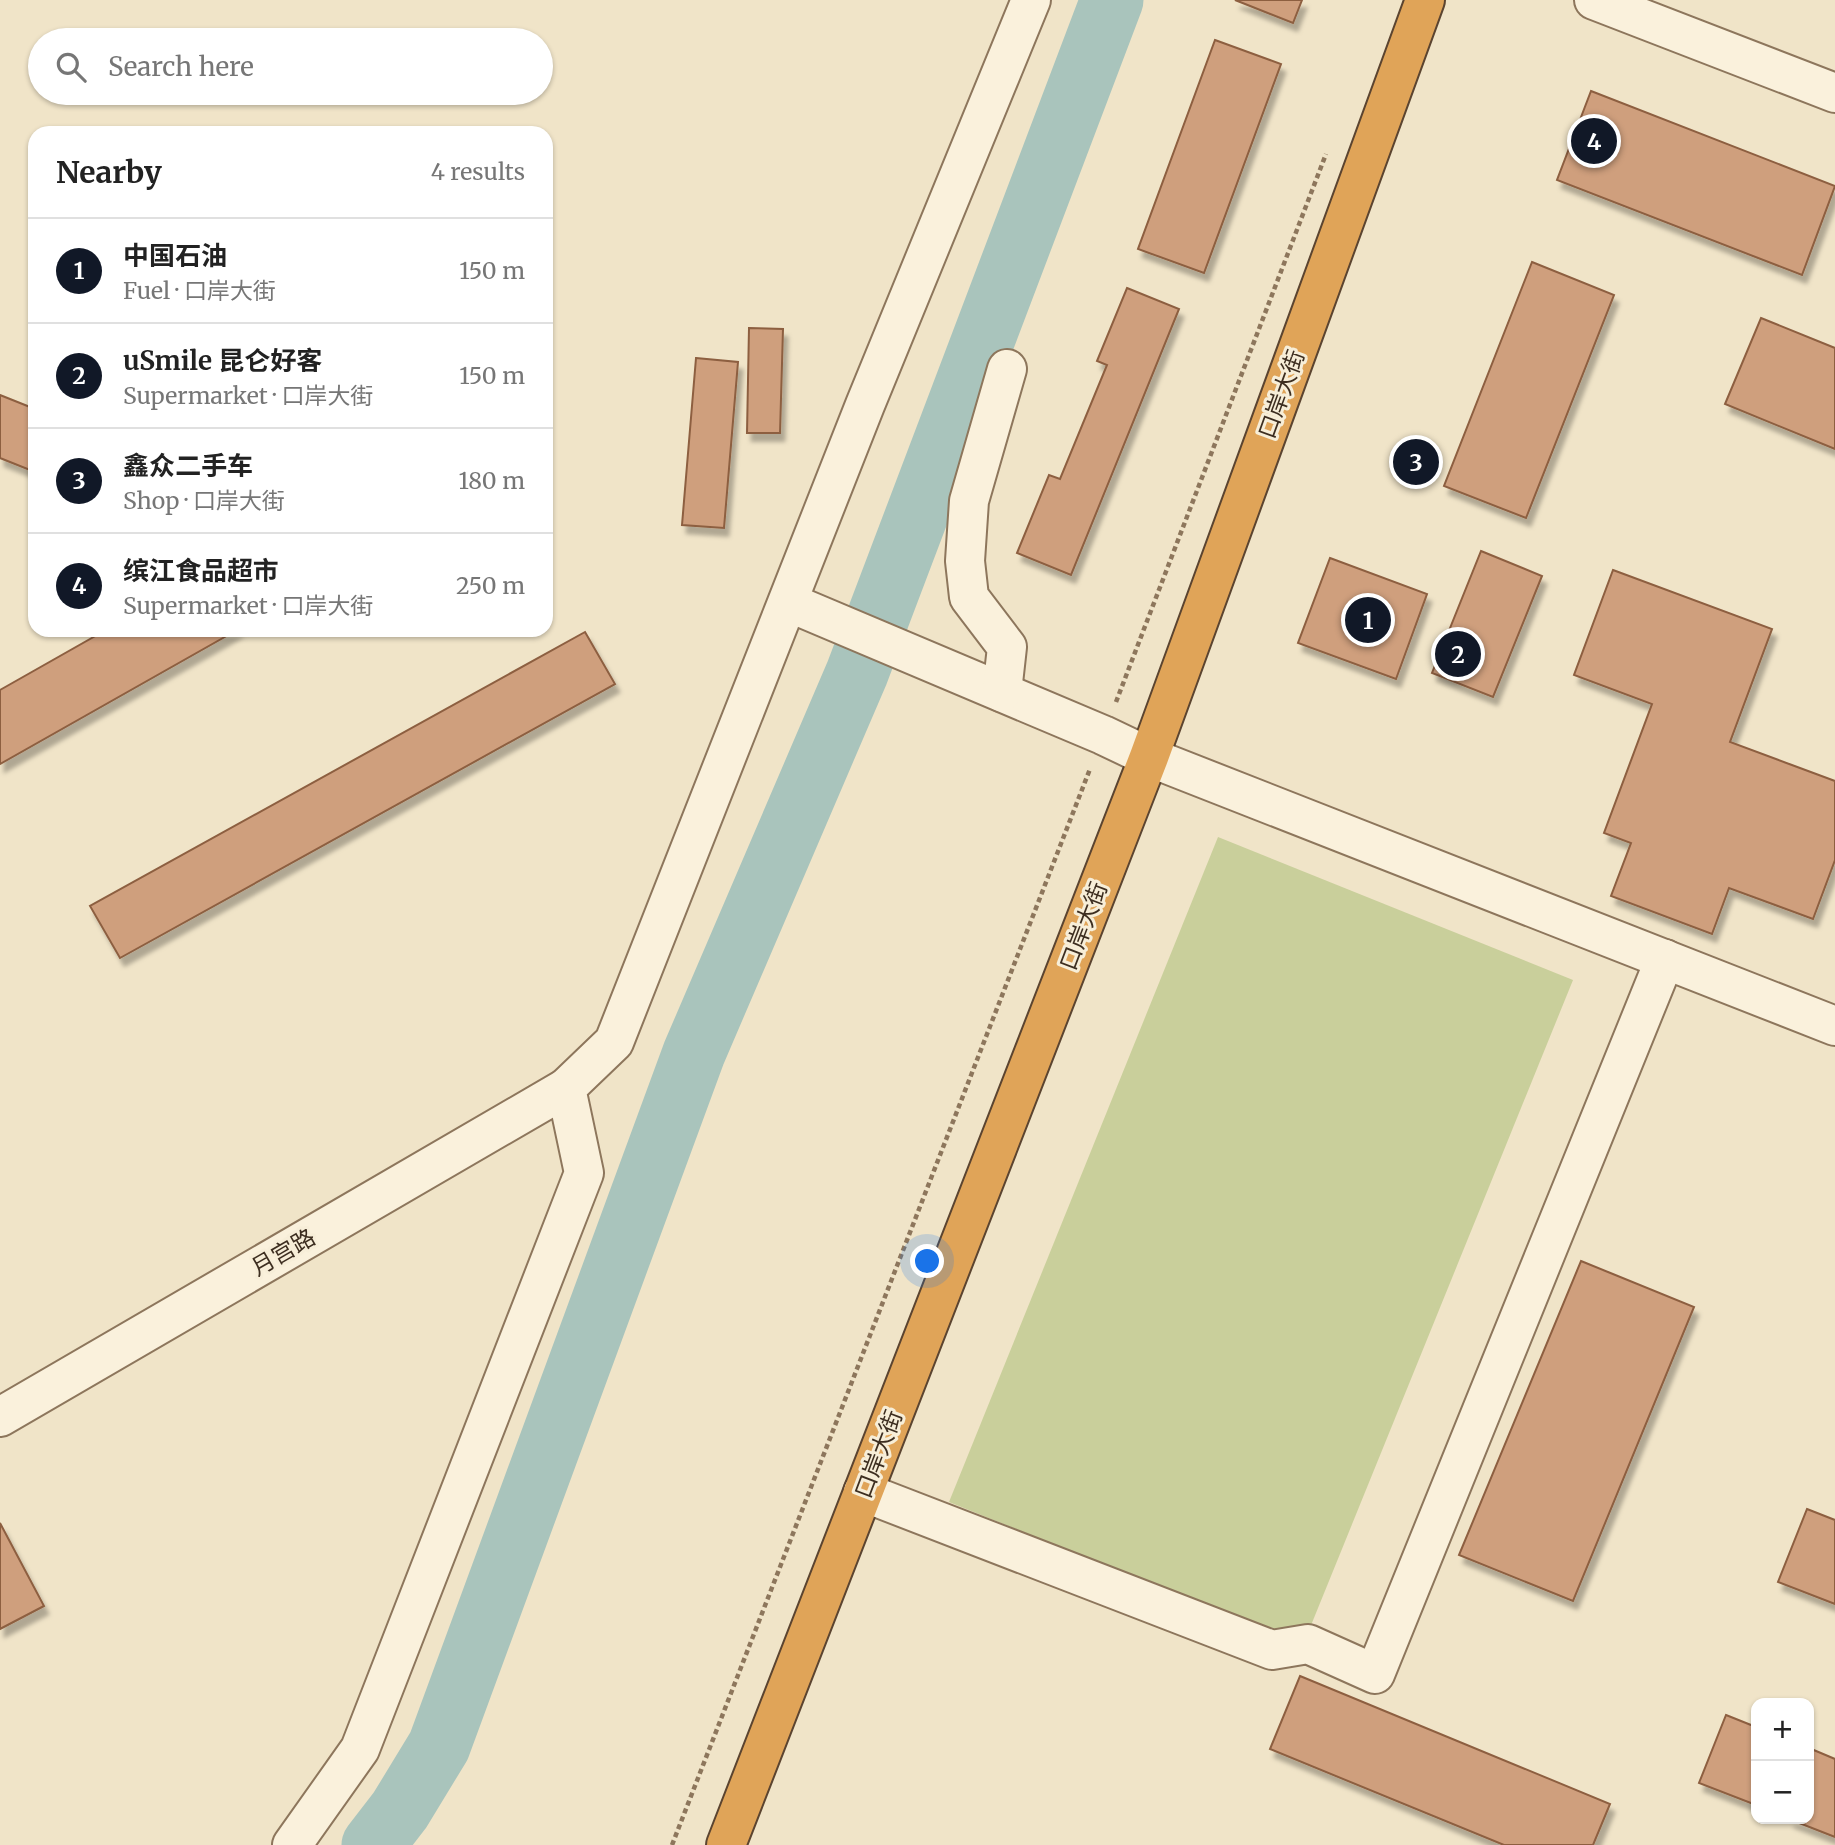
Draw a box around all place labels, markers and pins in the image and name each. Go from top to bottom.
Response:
pin: 4 [1571,115,1617,167]
pin: 3 [1393,436,1439,488]
pin: 1 [1345,594,1391,646]
pin: 2 [1435,628,1481,680]

